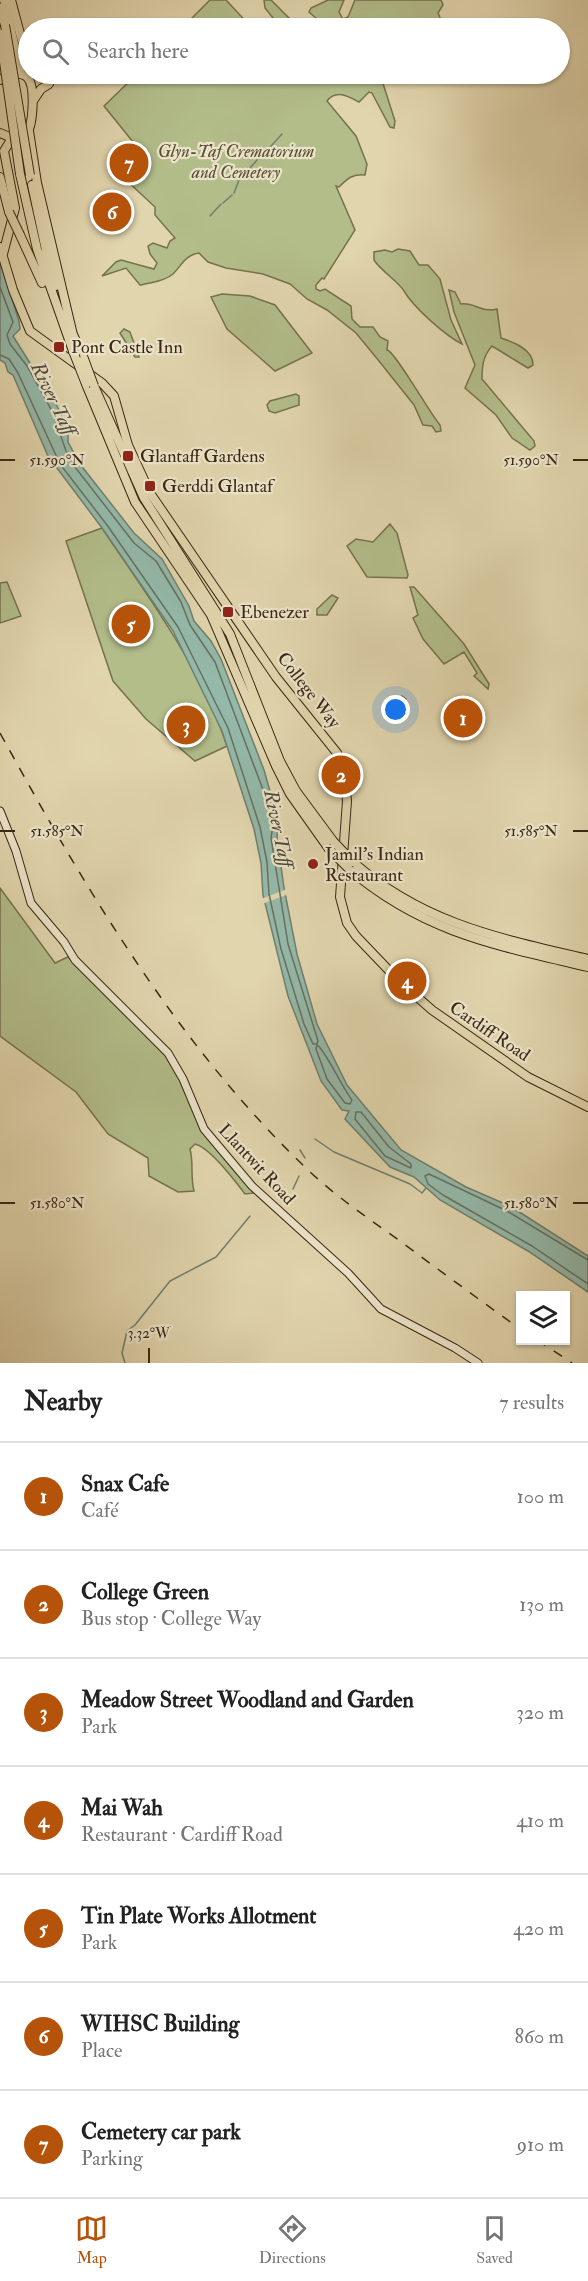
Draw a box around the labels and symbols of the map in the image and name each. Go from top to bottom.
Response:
pin: 7 [110,140,148,186]
park label: Glyn-Taf Crematorium and Cemetery [158,140,314,184]
pin: 6 [92,190,132,234]
place label: Pont Castle Inn [71,336,183,359]
marker: Pont Castle Inn [52,340,66,354]
water label: River Taff [25,357,84,443]
place label: Glantaff Gardens [140,445,265,468]
marker: Glantaff Gardens [121,449,135,463]
text: 51.590°N [29,451,85,470]
text: 51.590°N [503,451,559,470]
place label: Gerddi Glantaf [162,475,276,498]
marker: Gerddi Glantaf [143,479,157,493]
place label: Ebenezer [240,601,309,624]
pin: 5 [112,602,150,646]
marker: Ebenezer [221,605,235,619]
street label: College Way [272,648,346,734]
your location [381,695,410,724]
pin: 1 [444,696,482,740]
pin: 3 [166,702,206,748]
pin: 2 [322,752,360,798]
water label: River Taff [258,786,300,874]
text: 51.585°N [30,822,84,841]
text: 51.585°N [504,822,558,841]
place label: Jamil's Indian Restaurant [324,843,424,887]
marker: Jamil's Indian Restaurant [306,857,320,871]
pin: 4 [388,958,426,1004]
street label: Cardiff Road [445,996,535,1067]
street label: Llantwit Road [213,1119,300,1210]
text: 51.580°N [30,1194,85,1213]
text: 51.580°N [504,1194,559,1213]
text: 3.32°W [128,1324,171,1343]

